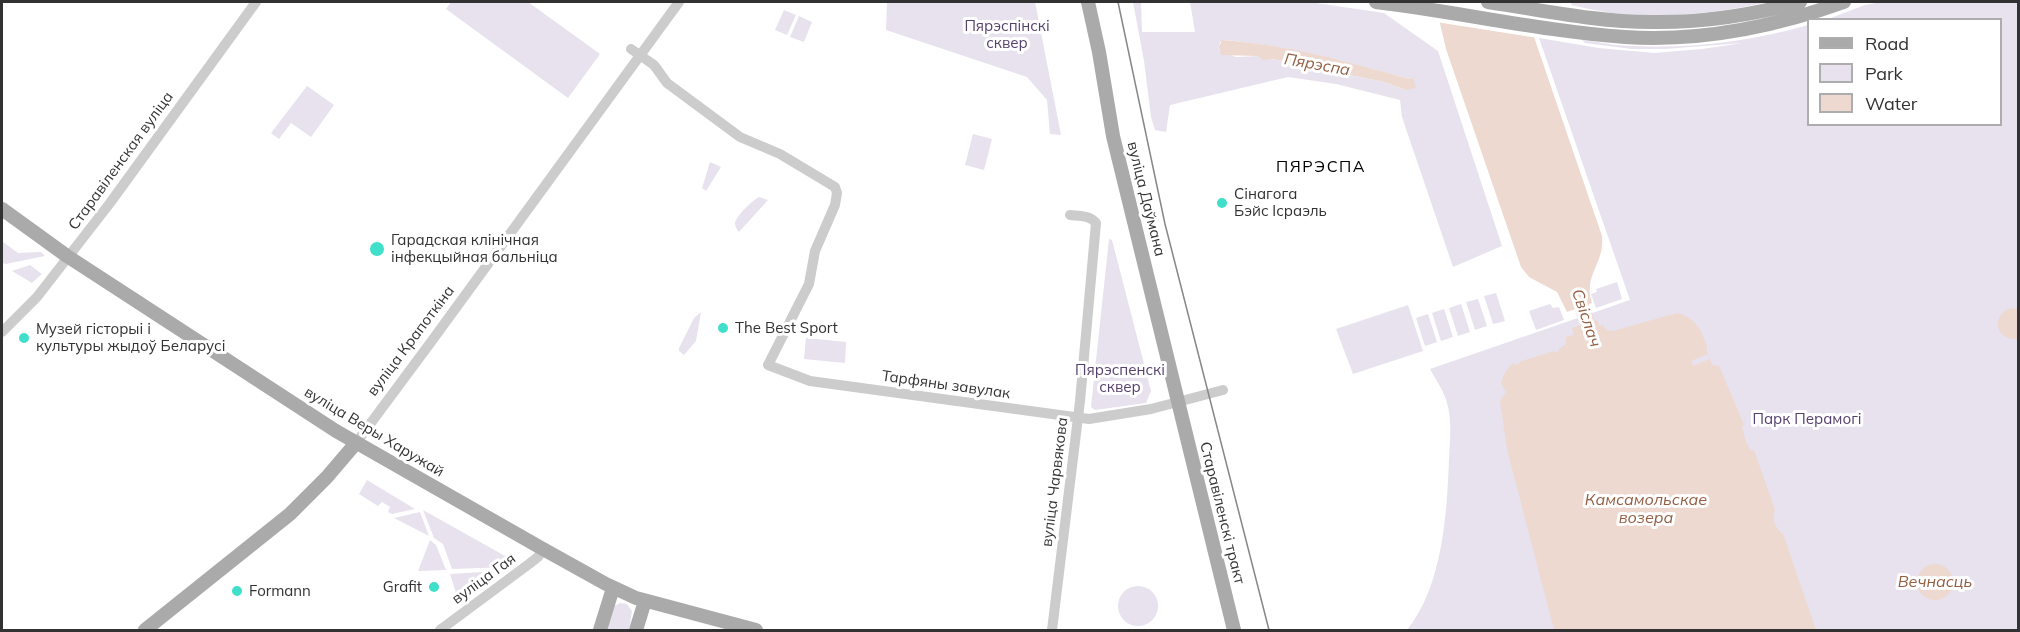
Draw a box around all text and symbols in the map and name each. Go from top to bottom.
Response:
park label: Пярэспінскі сквер [964,17,1050,52]
legend [1807,18,2002,126]
text: Road [1865,32,1909,55]
water label: Пярэспа [1283,50,1351,80]
text: Park [1865,62,1903,85]
street label: Старавіленская вуліца [65,88,177,234]
text: Water [1865,92,1917,115]
street label: вуліца Даўмана [1123,140,1169,258]
district label: ПЯРЭСПА [1276,157,1366,177]
place label: Сінагога Бэйс Ісраэль [1234,185,1327,220]
marker: Сінагога Бэйс Ісраэль [1215,196,1229,210]
place label: Гарадская клінічная інфекцыйная бальніца [391,231,558,266]
marker: Гарадская клінічная інфекцыйная бальніца [368,240,386,258]
street label: вуліца Крапоткіна [364,282,458,400]
water label: Свіслач [1567,286,1605,350]
place label: The Best Sport [735,319,838,337]
place label: Музей гісторыі і культуры жыдоў Беларусі [36,320,225,355]
marker: The Best Sport [716,321,730,335]
marker: Музей гісторыі і культуры жыдоў Беларусі [17,331,31,345]
park label: Пярэспенскі сквер [1075,361,1165,396]
street label: Тарфяны завулак [881,367,1011,403]
street label: вуліца Веры Харужай [301,383,447,481]
park label: Парк Перамогі [1752,410,1862,428]
street label: вуліца Чарвякова [1038,416,1072,548]
street label: Старавіленскі тракт [1196,440,1248,586]
water label: Камсамольскае возера [1585,490,1707,528]
street label: вуліца Гая [449,550,519,608]
water label: Вечнасць [1898,572,1972,592]
place label: Grafit [383,578,422,596]
marker: Grafit [427,580,441,594]
place label: Formann [249,582,311,600]
marker: Formann [230,584,244,598]

